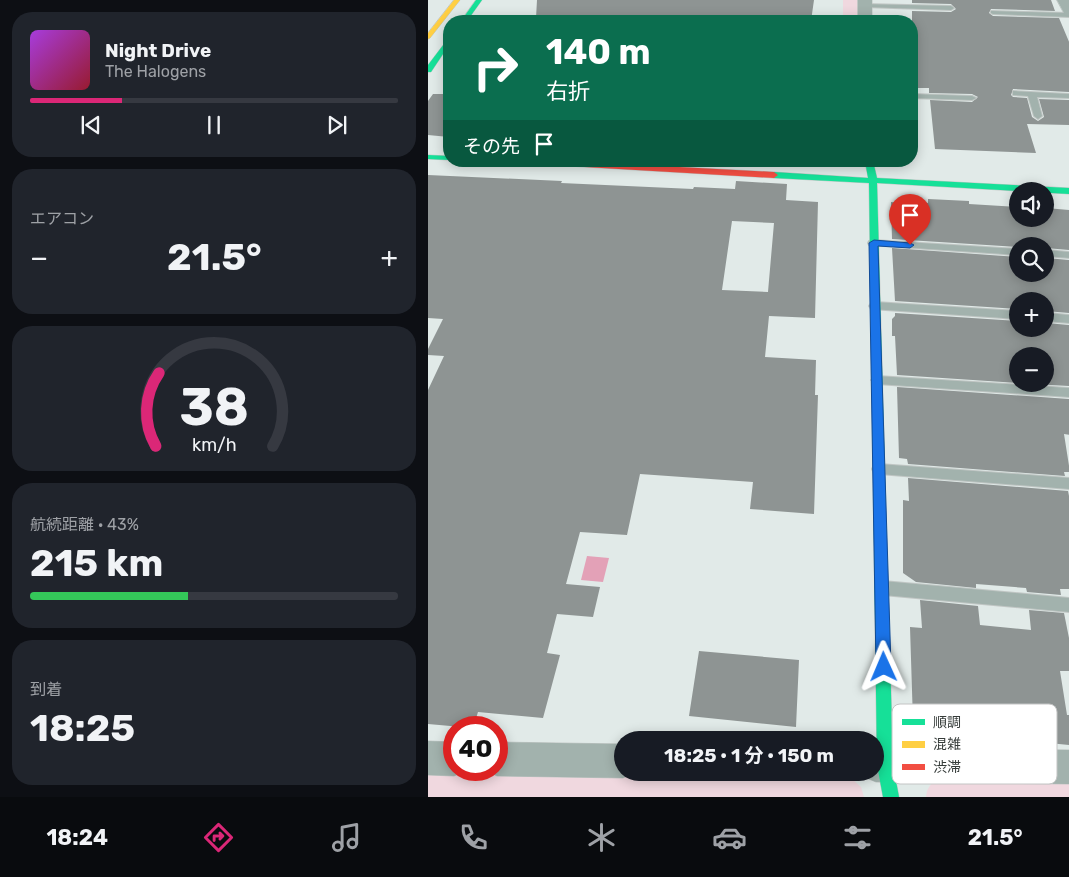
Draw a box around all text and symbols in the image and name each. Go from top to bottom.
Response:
text: 140 m [546,31,651,73]
icon: right [463,35,528,100]
text: Night Drive [105,39,211,62]
text: The Halogens [105,62,206,81]
text: 右折 [546,78,590,105]
icon: previous [77,111,105,139]
icon: pause [200,111,228,139]
icon: next [323,111,351,139]
icon: arrive [530,130,558,158]
text: その先 [463,135,520,158]
map controls [1009,182,1054,392]
button: sound [1009,182,1054,227]
pin [889,194,931,245]
icon: arrive [896,201,924,229]
text: エアコン [30,209,94,228]
text: 21.5° [167,234,262,280]
button: search [1009,237,1054,282]
text: − [30,241,48,274]
text: + [381,241,398,274]
button: + [1009,292,1054,337]
button: − [1009,347,1054,392]
text: 38 [179,376,249,438]
text: km/h [192,434,236,455]
text: 航続距離 · 43% [30,515,139,534]
text: 215 km [30,540,163,586]
position arrow [857,640,909,692]
text: 到着 [30,680,62,699]
legend [892,704,1057,784]
text: 18:25 [30,705,135,751]
text: 順調 [933,714,961,731]
speed limit sign: 40 [443,716,508,781]
text: 混雑 [933,736,961,753]
text: 18:25 · 1 分 · 150 m [664,744,834,767]
text: 渋滞 [933,759,961,776]
icon: directions [201,820,236,855]
icon: music [329,820,364,855]
icon: phone [456,820,491,855]
icon: climate [584,820,619,855]
icon: car [712,820,747,855]
icon: filters [840,820,875,855]
text: 18:24 [46,824,108,851]
text: 21.5° [968,824,1023,851]

